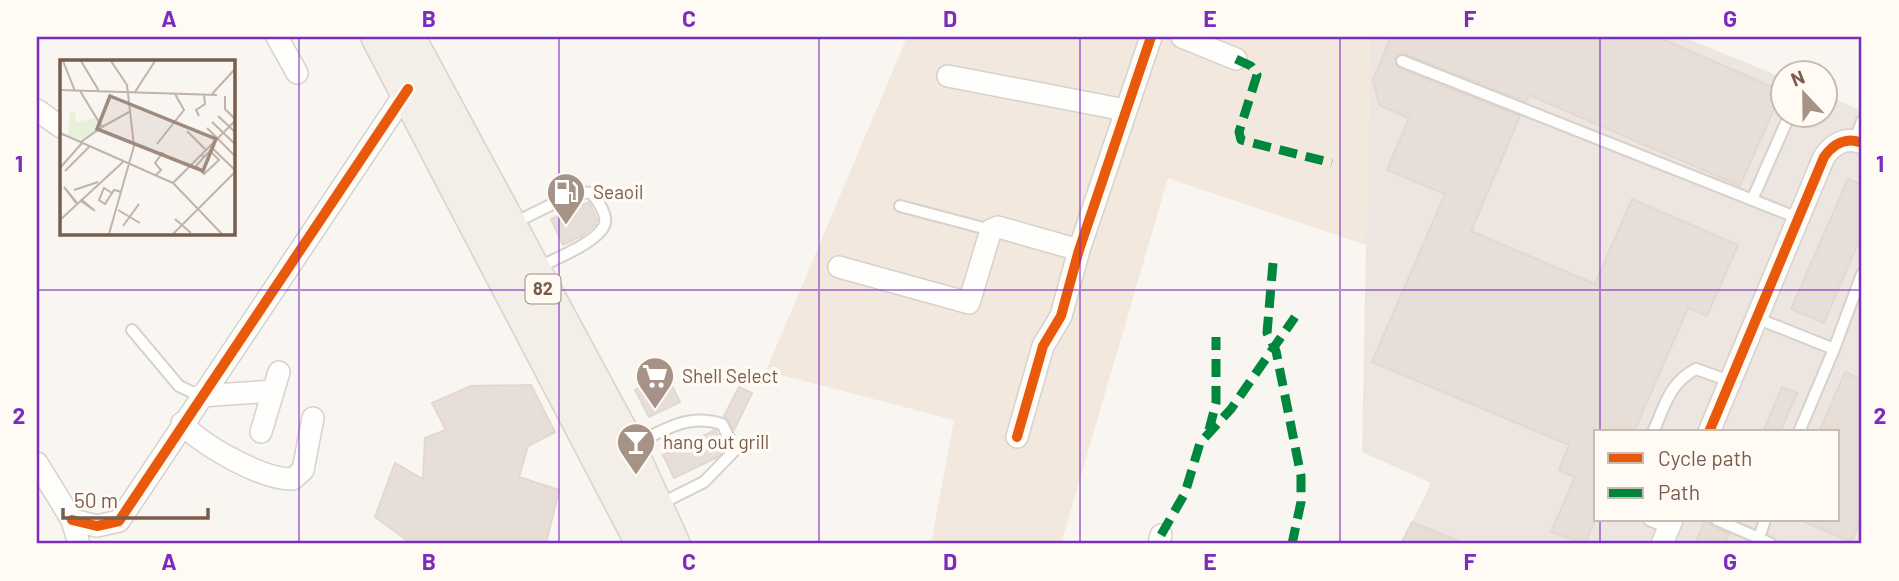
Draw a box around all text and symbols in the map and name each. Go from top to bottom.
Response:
text: A [161,4,177,32]
text: B [422,4,436,32]
text: C [682,4,696,32]
text: D [943,4,957,32]
text: E [1203,4,1217,32]
text: F [1464,4,1477,32]
text: G [1723,4,1737,32]
inset map [60,60,234,234]
north arrow [1770,60,1840,130]
text: N [1787,65,1808,91]
text: 1 [15,149,23,177]
text: 1 [1876,149,1884,177]
fuel station icon: Seaoil [545,171,587,226]
place label: Seaoil [593,180,643,203]
road number: 82 [526,274,560,304]
supermarket icon: Shell Select [634,355,676,410]
place label: Shell Select [682,364,778,387]
text: 2 [13,401,25,429]
text: 2 [1874,401,1886,429]
bar icon: hang out grill [615,421,657,476]
place label: hang out grill [663,430,769,453]
legend [1594,430,1840,522]
text: Cycle path [1658,445,1752,470]
scale bar [63,476,208,520]
text: Path [1658,479,1700,504]
text: 50 m [74,487,118,512]
text: A [161,547,177,575]
text: B [422,547,436,575]
text: C [682,547,696,575]
text: D [943,547,957,575]
text: E [1203,547,1217,575]
text: F [1464,547,1477,575]
text: G [1723,547,1737,575]

